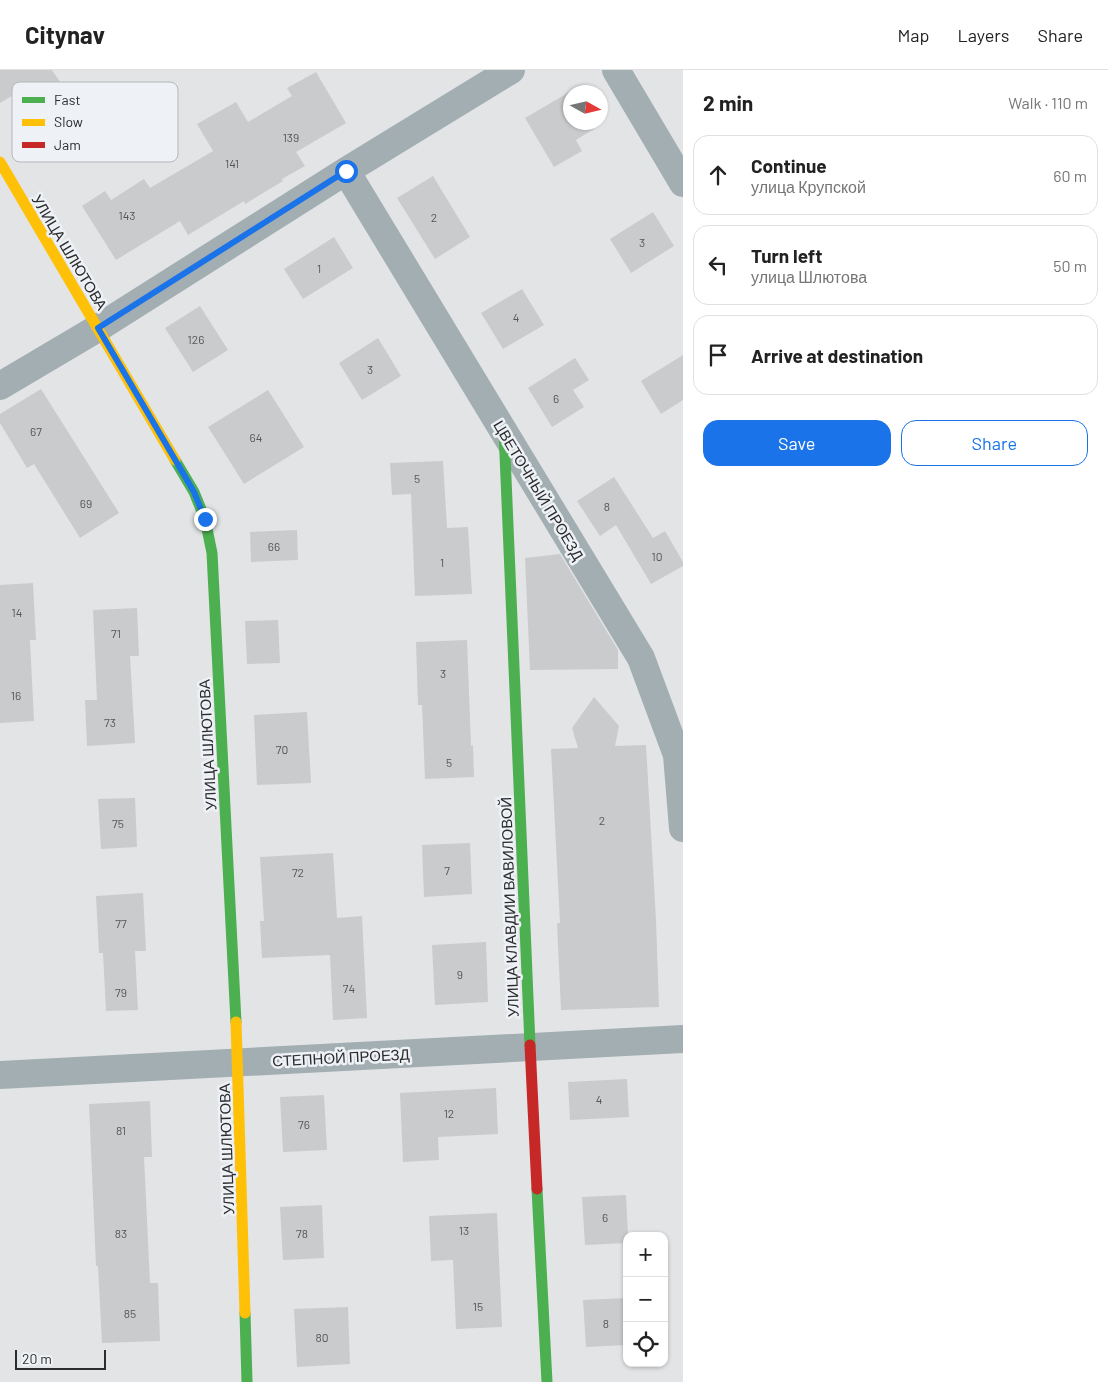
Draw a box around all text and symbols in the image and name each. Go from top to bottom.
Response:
text: Citynav [25,20,105,49]
text: Map [897,24,929,46]
text: Layers [957,24,1010,46]
text: Share [1038,24,1083,46]
legend [12,82,178,162]
north arrow [563,85,608,130]
text: 2 min [703,90,753,115]
text: Fast [54,91,80,108]
text: Walk · 110 m [1008,93,1088,112]
text: Slow [54,113,83,130]
house number: 139 [283,130,299,144]
text: Jam [54,136,81,153]
text: Continue [751,154,827,177]
house number: 141 [225,156,239,170]
route start [335,160,358,183]
icon: ahead [704,161,732,189]
text: 60 m [1053,166,1087,185]
text: улица Крупской [751,177,866,196]
street label: УЛИЦА ШЛЮТОВА [28,191,112,313]
house number: 143 [119,208,136,222]
house number: 2 [431,210,437,224]
house number: 3 [639,235,645,249]
text: Turn left [751,244,822,267]
icon: left [704,251,732,279]
text: 50 m [1053,256,1087,275]
house number: 1 [317,261,321,275]
text: улица Шлютова [751,267,867,286]
house number: 4 [513,310,519,324]
house number: 126 [188,332,204,346]
icon: arrive [704,341,732,369]
text: Arrive at destination [751,344,923,367]
house number: 3 [367,362,373,376]
house number: 6 [553,391,559,405]
street label: ЦВЕТОЧНЫЙ ПРОЕЗД [490,417,588,563]
button: Save [703,420,891,466]
button: Share [901,420,1088,466]
house number: 67 [30,424,42,438]
house number: 64 [250,430,262,444]
house number: 5 [414,471,420,485]
house number: 69 [80,496,92,510]
house number: 8 [604,499,610,513]
route end [194,508,217,531]
house number: 66 [268,539,280,553]
house number: 10 [652,549,662,563]
house number: 1 [440,555,444,569]
house number: 14 [12,605,22,619]
house number: 71 [111,626,121,640]
house number: 3 [440,666,446,680]
street label: УЛИЦА ШЛЮТОВА [195,679,219,811]
house number: 16 [11,688,21,702]
house number: 73 [104,715,116,729]
house number: 70 [276,742,288,756]
house number: 5 [446,755,452,769]
street label: УЛИЦА КЛАВДИИ ВАВИЛОВОЙ [496,796,522,1018]
house number: 2 [599,813,605,827]
house number: 75 [112,816,124,830]
house number: 7 [444,863,450,877]
house number: 72 [292,865,304,879]
house number: 77 [115,916,127,930]
house number: 9 [457,967,463,981]
house number: 74 [343,981,355,995]
house number: 79 [115,985,127,999]
street label: СТЕПНОЙ ПРОЕЗД [272,1044,410,1070]
street label: УЛИЦА ШЛЮТОВА [215,1083,237,1215]
house number: 4 [596,1092,602,1106]
house number: 12 [444,1106,454,1120]
house number: 76 [298,1117,310,1131]
house number: 81 [116,1123,126,1137]
house number: 6 [602,1210,608,1224]
house number: 13 [459,1223,469,1237]
house number: 83 [115,1226,127,1240]
house number: 78 [296,1226,308,1240]
map controls [623,1232,668,1367]
button: + [623,1232,668,1277]
button: − [623,1277,668,1322]
house number: 15 [473,1299,483,1313]
house number: 85 [124,1306,136,1320]
house number: 8 [603,1316,609,1330]
button: locate [623,1322,668,1367]
house number: 80 [315,1330,329,1344]
scale bar [15,1347,106,1370]
text: 20 m [22,1350,52,1367]

